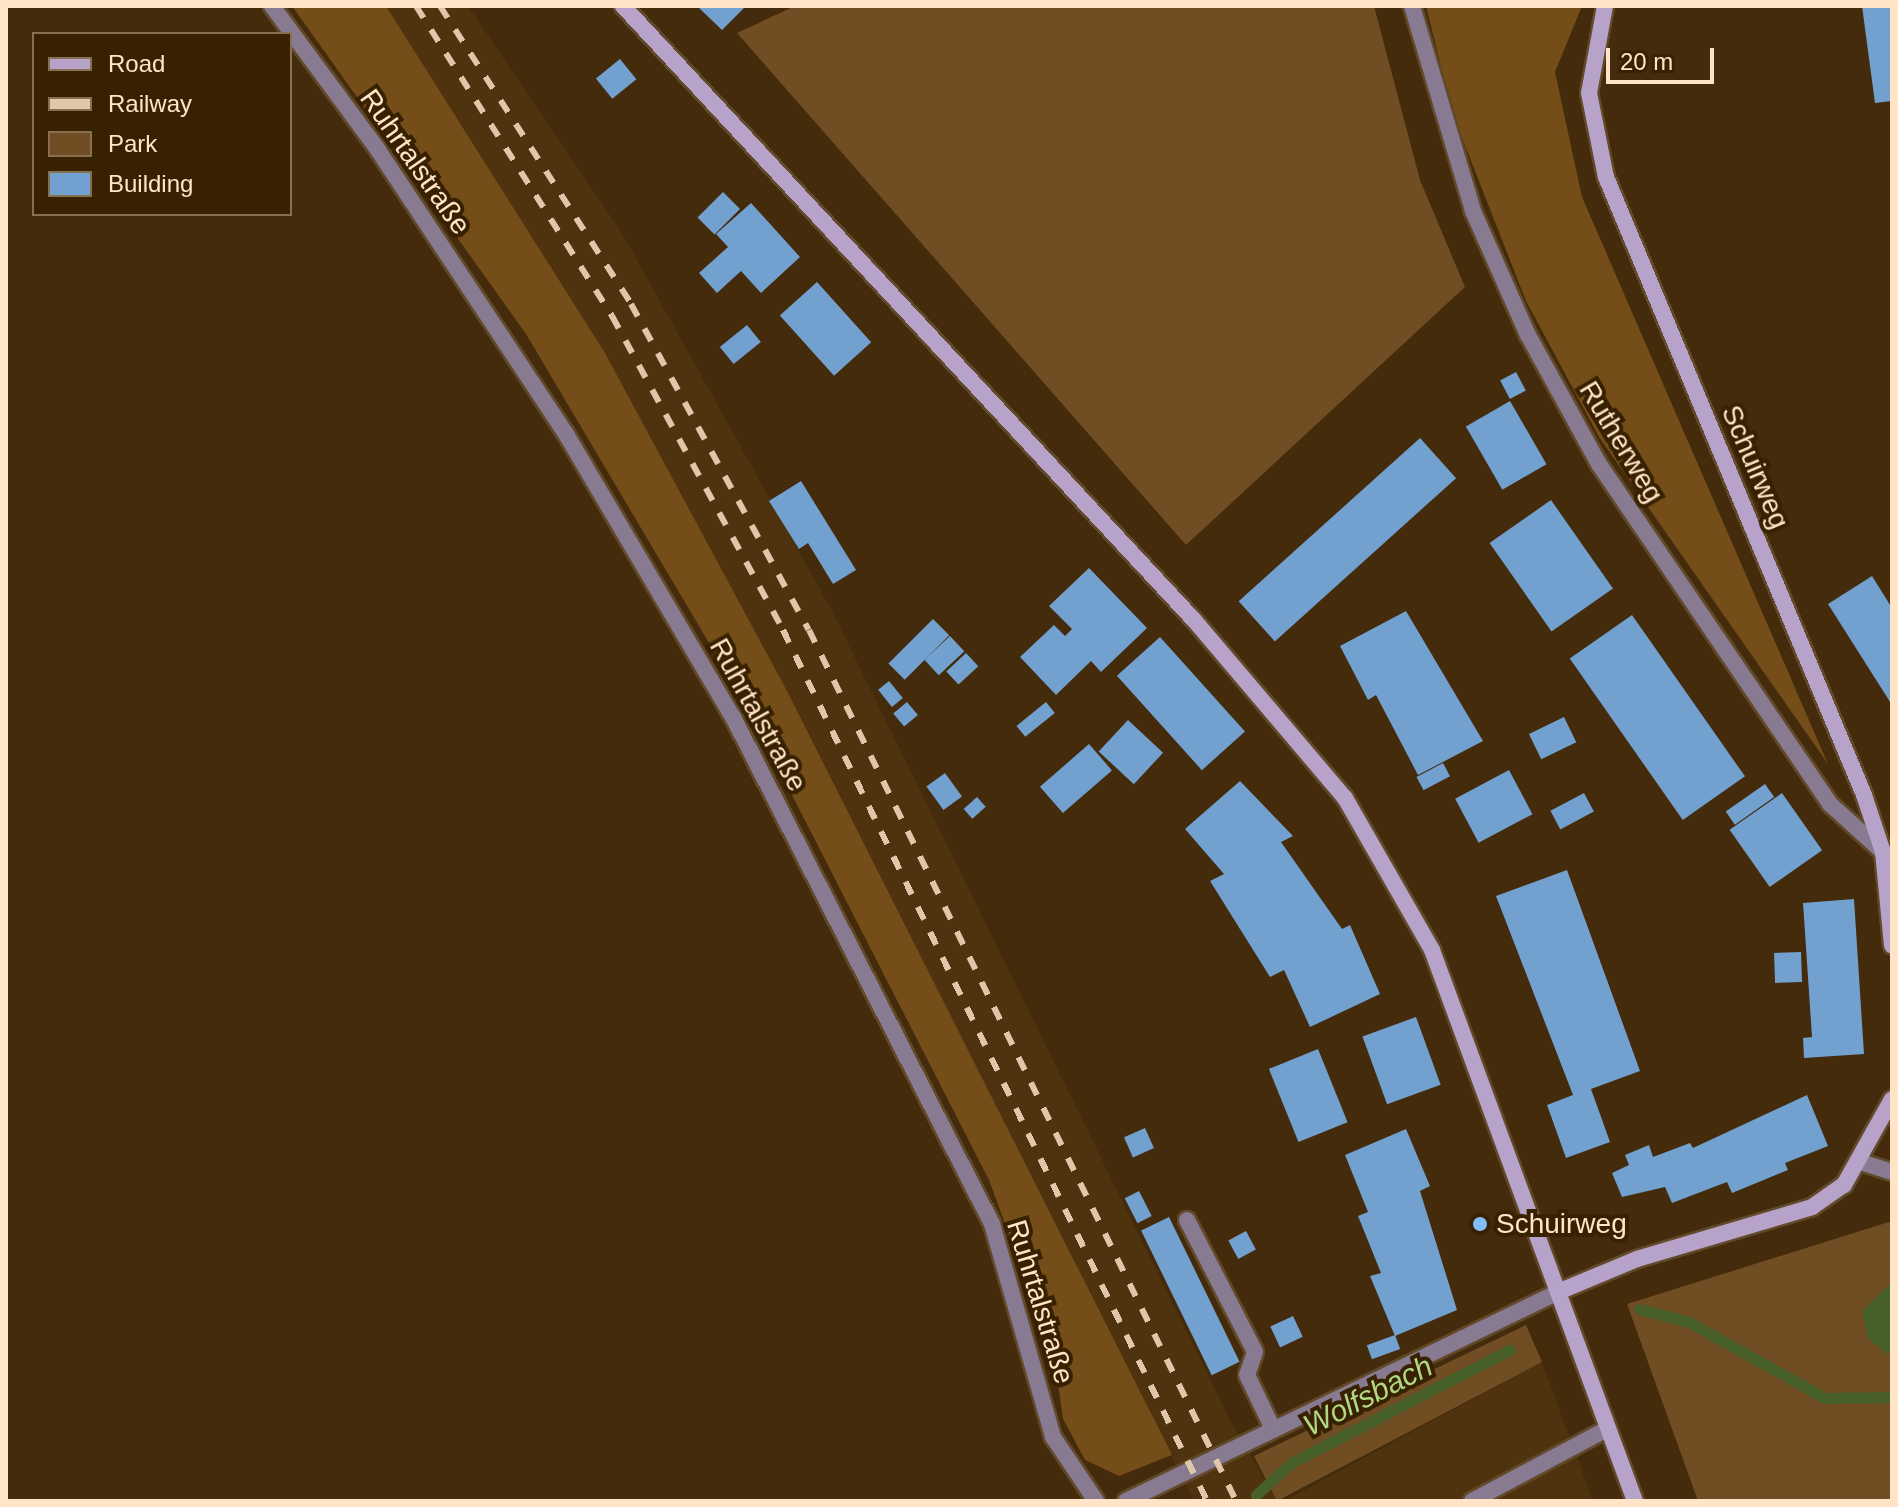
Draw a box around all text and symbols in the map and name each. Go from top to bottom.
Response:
legend [32,32,292,216]
scale bar [1610,32,1718,82]
text: 20 m [1620,48,1673,75]
text: Road [108,50,165,77]
street label: Ruhrtalstraße [353,83,477,241]
text: Railway [108,90,192,117]
text: Park [108,130,157,157]
text: Building [108,170,193,197]
street label: Rutherweg [1572,375,1670,509]
street label: Schuirweg [1714,400,1796,534]
street label: Ruhrtalstraße [702,633,814,797]
place label: Schuirweg [1496,1207,1627,1241]
marker: Schuirweg [1471,1215,1489,1233]
street label: Ruhrtalstraße [999,1216,1081,1388]
water label: Wolfsbach [1297,1348,1439,1444]

